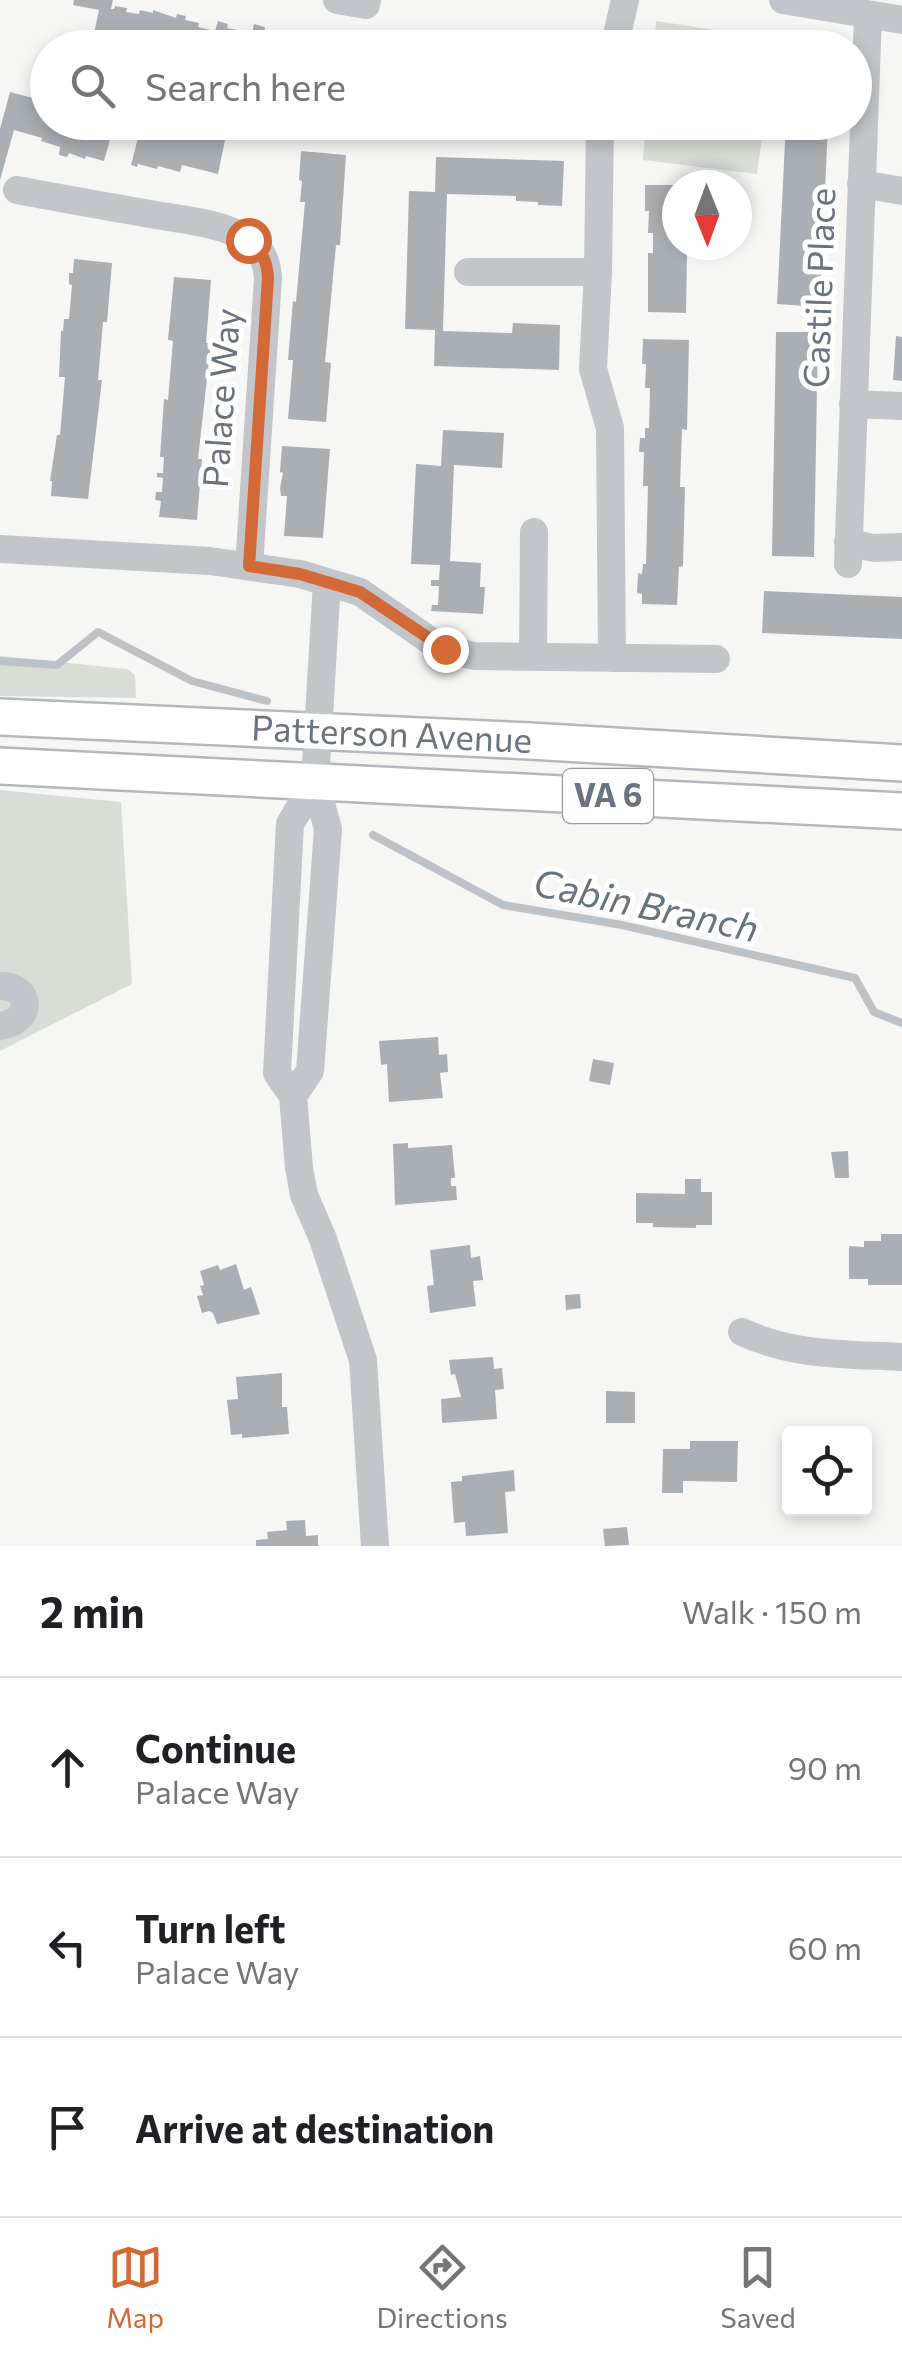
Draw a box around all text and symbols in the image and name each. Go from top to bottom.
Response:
search box [30,30,872,140]
icon: search [65,58,120,113]
text: Search here [145,62,346,109]
north arrow [662,170,752,260]
street label: Castile Place [793,187,842,389]
route start [226,218,272,264]
street label: Palace Way [192,307,247,489]
route end [423,627,469,673]
street label: Patterson Avenue [250,704,533,760]
road number: VA 6 [563,769,653,823]
water label: Cabin Branch [530,857,763,950]
map controls [782,1426,872,1516]
button: locate [782,1426,872,1516]
text: 2 min [40,1585,145,1637]
text: Walk · 150 m [682,1591,862,1631]
text: Continue [135,1724,296,1771]
icon: ahead [40,1740,95,1795]
text: 90 m [788,1747,862,1787]
text: Palace Way [135,1771,299,1811]
text: Turn left [135,1904,286,1951]
icon: left [40,1920,95,1975]
text: 60 m [788,1927,862,1967]
text: Palace Way [135,1951,299,1991]
icon: arrive [40,2100,95,2155]
text: Arrive at destination [135,2104,494,2151]
tab: Map [106,2240,164,2334]
tab: Directions [376,2240,508,2334]
tab: Saved [720,2240,796,2334]

